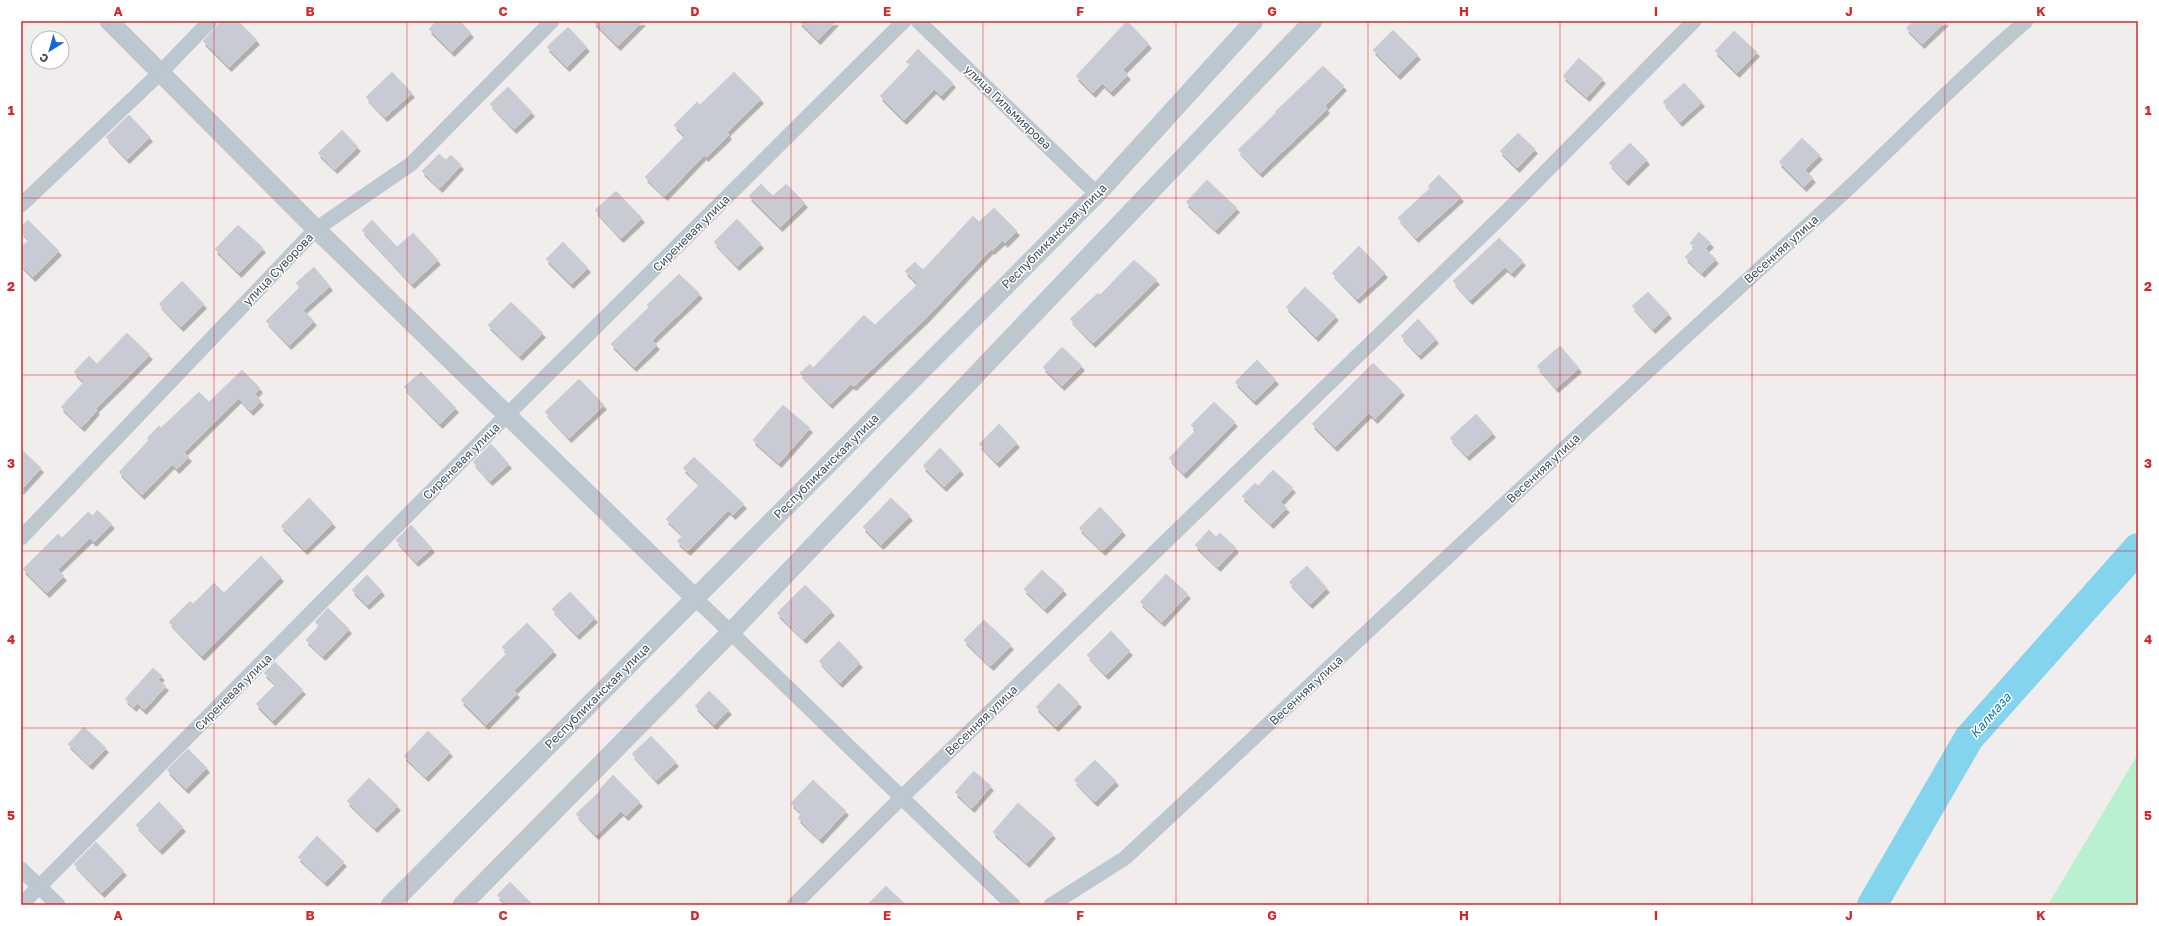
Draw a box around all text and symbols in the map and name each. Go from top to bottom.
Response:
text: A [113,3,123,19]
text: B [305,3,315,19]
text: C [498,3,508,19]
text: D [690,3,700,19]
text: E [883,3,891,19]
text: F [1076,3,1084,19]
text: G [1267,3,1277,19]
text: H [1459,3,1469,19]
text: I [1654,3,1658,19]
text: J [1845,3,1853,19]
text: K [2036,3,2046,19]
north arrow [30,30,70,70]
text: С [36,51,51,66]
street label: улица Гильмиярова [961,62,1055,152]
text: 1 [8,102,15,118]
text: 1 [2145,102,2152,118]
street label: Республиканская улица [998,180,1110,292]
street label: Сиреневая улица [649,191,733,275]
street label: Весенняя улица [1741,212,1821,286]
street label: улица Суворова [240,230,316,308]
text: 2 [7,278,15,294]
text: 2 [2144,278,2152,294]
street label: Республиканская улица [770,410,882,522]
street label: Сиреневая улица [419,419,503,503]
street label: Весенняя улица [1503,430,1583,506]
text: 3 [7,455,15,471]
text: 3 [2144,455,2152,471]
text: 4 [7,631,15,647]
text: 4 [2144,631,2152,647]
street label: Республиканская улица [541,640,653,752]
street label: Сиреневая улица [191,650,275,734]
street label: Весенняя улица [1266,652,1346,728]
street label: Весенняя улица [942,682,1020,758]
water label: Калмаза [1966,689,2014,741]
text: 5 [7,807,15,823]
text: 5 [2144,807,2152,823]
text: A [113,907,123,923]
text: B [305,907,315,923]
text: C [498,907,508,923]
text: D [690,907,700,923]
text: E [883,907,891,923]
text: F [1076,907,1084,923]
text: G [1267,907,1277,923]
text: H [1459,907,1469,923]
text: I [1654,907,1658,923]
text: J [1845,907,1853,923]
text: K [2036,907,2046,923]

